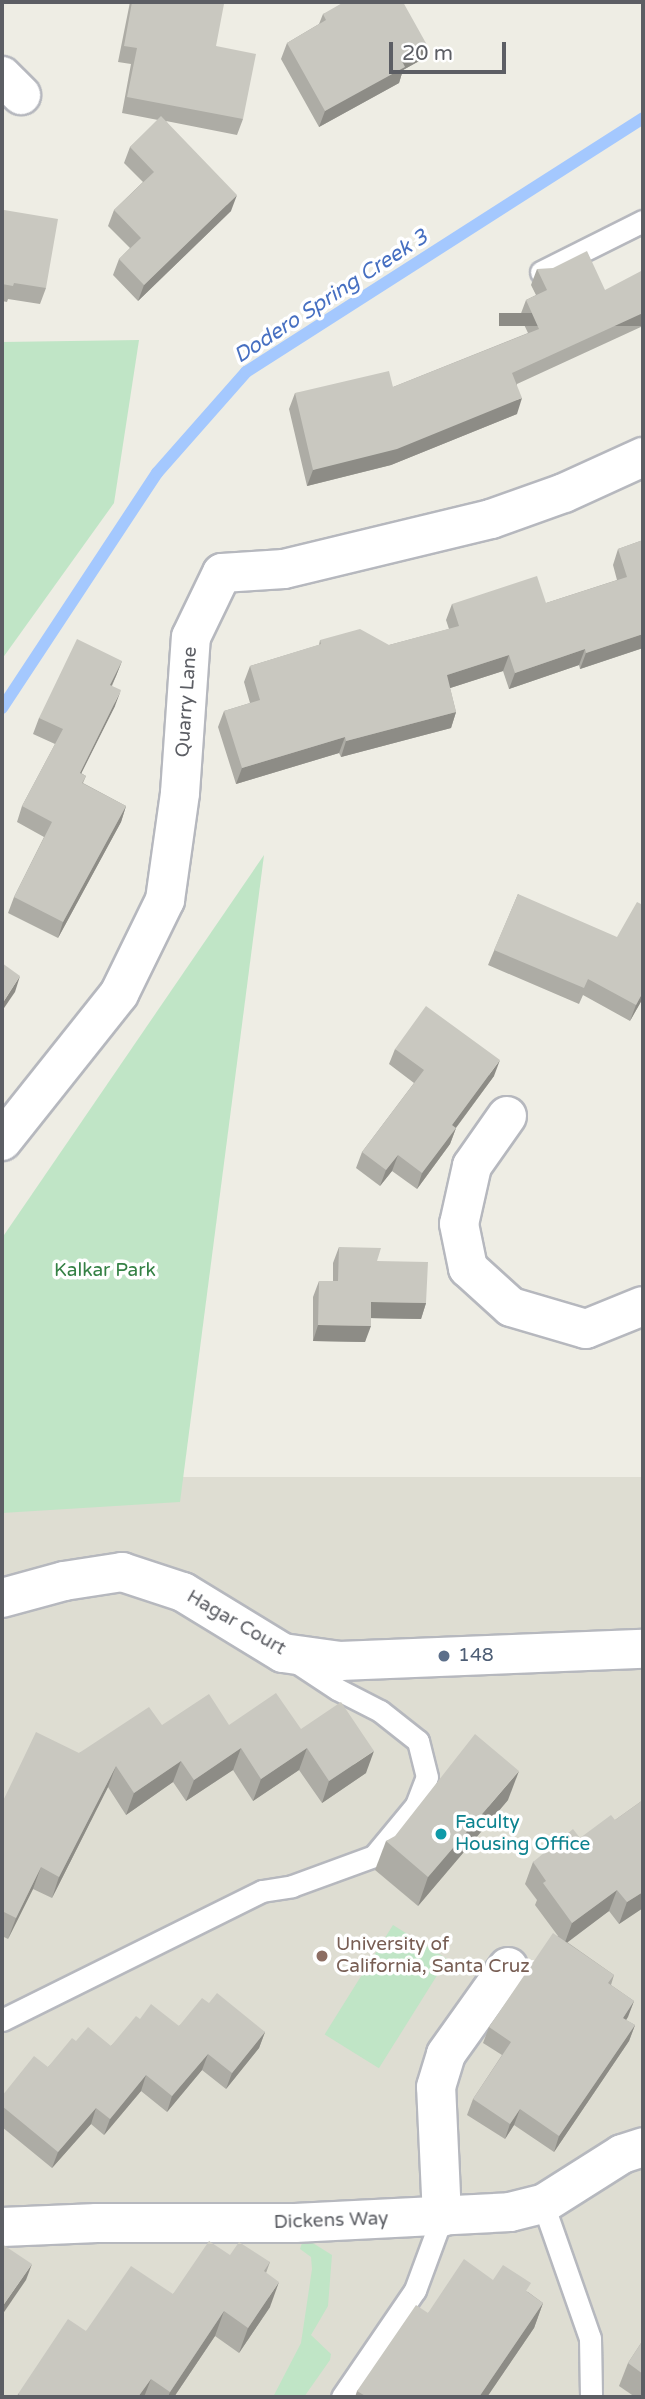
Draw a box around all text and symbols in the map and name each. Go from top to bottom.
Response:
scale bar [393,28,510,72]
text: 20 m [402,41,453,66]
water label: Dodero Spring Creek 3 [229,225,433,369]
street label: Quarry Lane [172,646,202,758]
park label: Kalkar Park [54,1260,156,1282]
street label: Hagar Court [182,1586,290,1660]
place label: 148 [458,1645,494,1667]
marker: 148 [436,1648,452,1664]
place label: Faculty Housing Office [455,1812,590,1856]
marker: Faculty Housing Office [433,1826,449,1842]
place label: University of California, Santa Cruz [336,1934,530,1978]
marker: University of California, Santa Cruz [314,1948,330,1964]
street label: Dickens Way [273,2208,389,2234]

